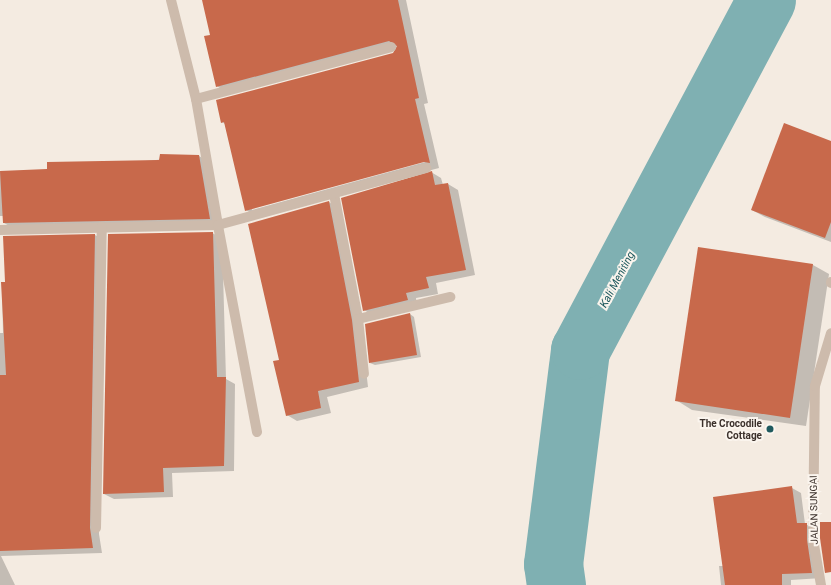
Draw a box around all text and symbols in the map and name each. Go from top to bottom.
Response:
water label: Kali Meniting [598,250,638,310]
place label: The Crocodile Cottage [699,417,762,440]
marker: The Crocodile Cottage [765,424,775,434]
street label: JALAN SUNGAI [807,475,821,545]

